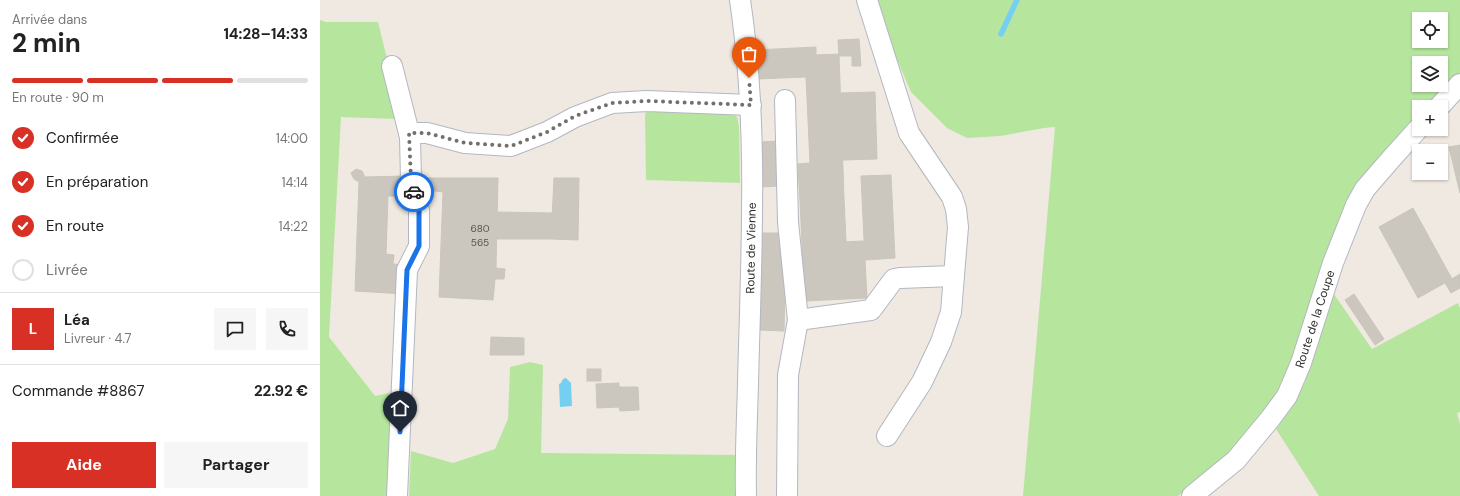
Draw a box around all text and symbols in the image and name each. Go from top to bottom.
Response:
text: Arrivée dans [12,11,87,28]
map controls [1412,12,1448,180]
button: locate [1412,12,1448,48]
text: 14:28–14:33 [223,24,308,44]
text: 2 min [12,26,81,60]
pin [732,37,766,78]
icon: bag [738,43,760,65]
button: layers [1412,56,1448,92]
text: En route · 90 m [12,89,104,106]
button: + [1412,100,1448,136]
icon: check [12,127,34,149]
text: Confirmée [46,128,119,148]
text: 14:00 [276,130,308,147]
button: − [1412,144,1448,180]
icon: check [12,171,34,193]
text: En préparation [46,172,148,192]
courier [394,172,434,212]
text: 14:14 [281,174,308,191]
icon: car [403,181,425,203]
street label: Route de Vienne [742,202,760,294]
icon: check [12,215,34,237]
text: En route [46,216,104,236]
text: 14:22 [278,218,308,235]
house number: 680 [470,222,490,235]
house number: 565 [471,236,489,249]
text: Livrée [46,260,88,280]
street label: Route de la Coupe [1292,268,1338,370]
button: chat [214,308,256,350]
button: phone [266,308,308,350]
text: Léa [64,310,90,330]
text: L [29,319,37,339]
text: Livreur · 4.7 [64,330,132,347]
text: Commande #8867 [12,381,144,401]
text: 22.92 € [254,381,308,401]
pin [383,391,417,432]
icon: home [389,397,411,419]
button: Aide [12,442,156,488]
button: Partager [164,442,308,488]

